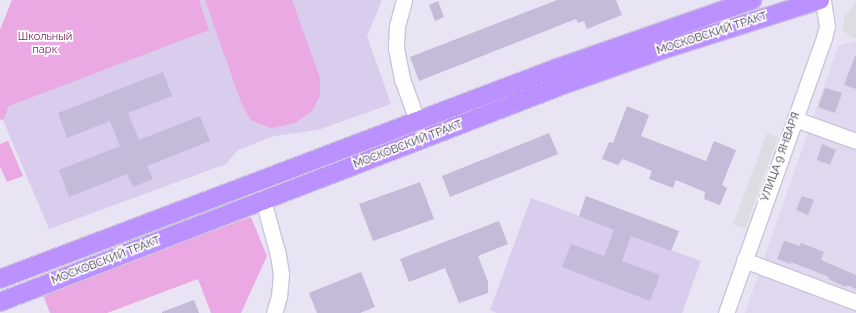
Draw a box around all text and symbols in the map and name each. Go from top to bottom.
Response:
street label: МОСКОВСКИЙ ТРАКТ [655,10,769,58]
park label: Школьный парк [18,31,72,57]
street label: УЛИЦА 9 ЯНВАРЯ [759,110,803,204]
street label: МОСКОВСКИЙ ТРАКТ [352,118,464,172]
street label: МОСКОВСКИЙ ТРАКТ [50,234,162,288]

